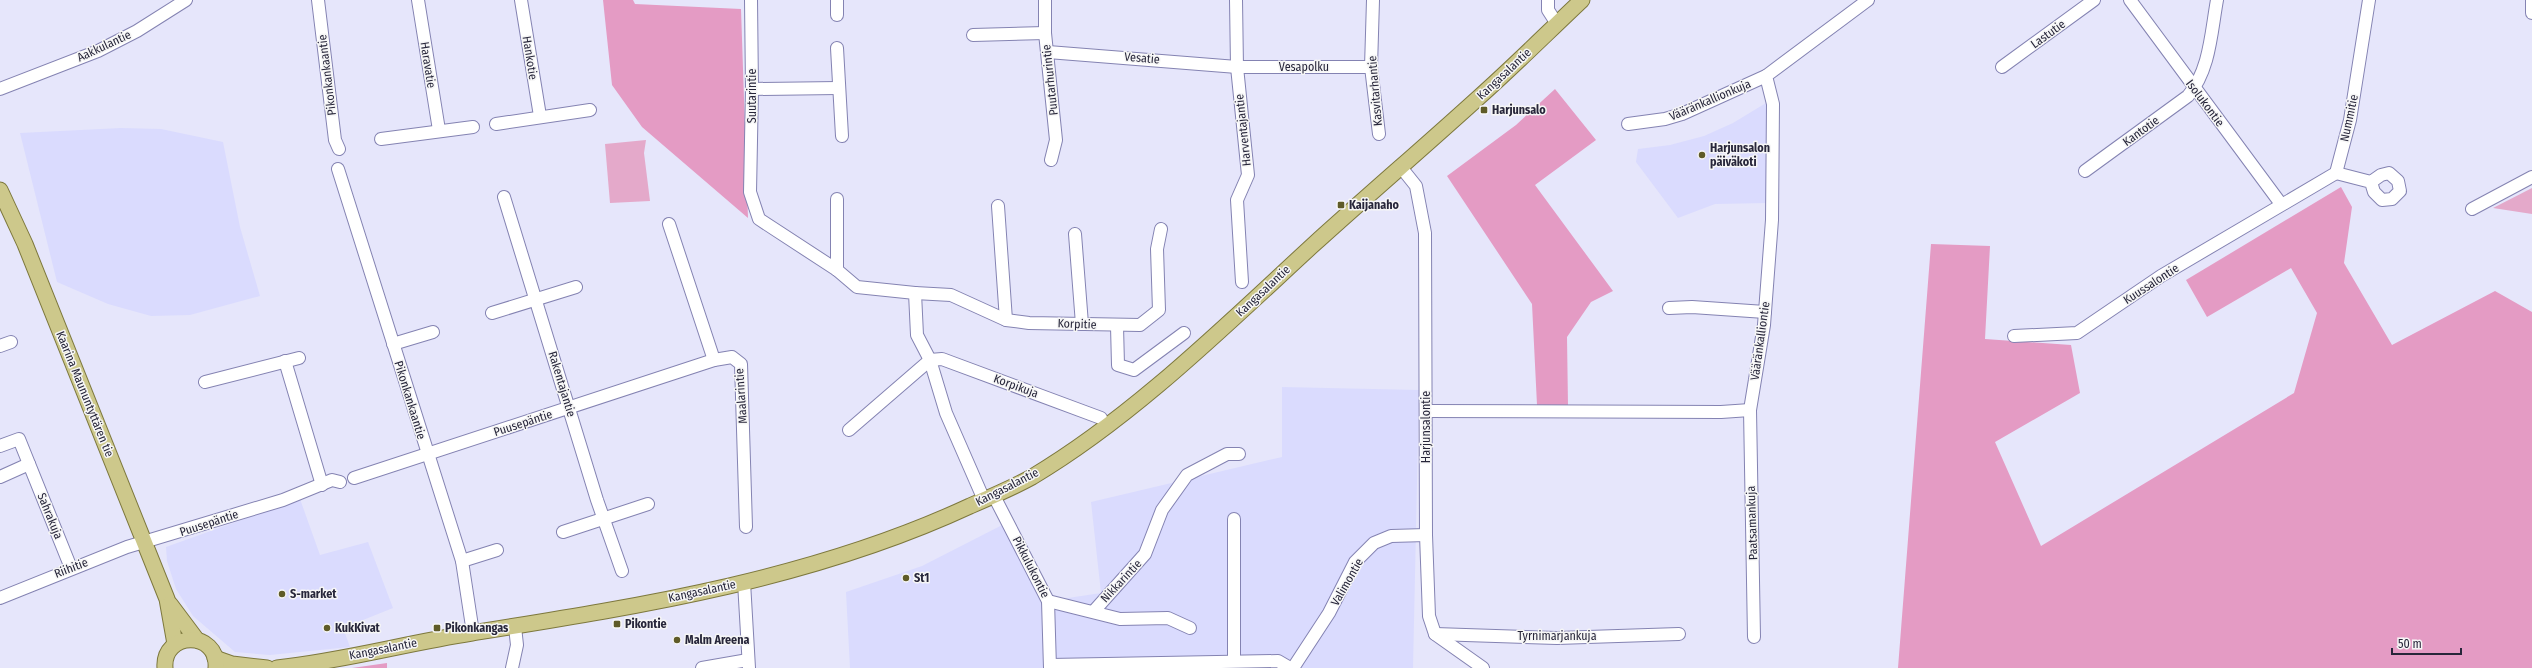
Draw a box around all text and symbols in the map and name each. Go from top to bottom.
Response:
street label: Lastutie [2028,17,2068,51]
street label: Aakkulantie [75,27,133,65]
street label: Pikonkankaantie [315,34,339,116]
street label: Hankotie [520,35,540,81]
street label: Haravatie [417,41,439,89]
street label: Puutarhurintie [1039,44,1061,116]
street label: Kangasalantie [1474,45,1534,103]
street label: Vesatie [1124,49,1160,67]
street label: Kasvitarhantie [1365,55,1385,127]
street label: Vesapolku [1279,60,1329,74]
street label: Suutarintie [745,69,759,123]
street label: Vääränkallionkuja [1667,76,1753,123]
street label: Isolukontie [2183,77,2227,129]
street label: Harventajantie [1232,93,1254,167]
street label: Nummitie [2337,93,2361,143]
place label: Harjunsalo [1492,103,1546,117]
marker: Harjunsalo [1479,105,1489,115]
street label: Kantotie [2120,113,2162,149]
place label: Harjunsalon päiväkoti [1710,141,1770,169]
marker: Harjunsalon päiväkoti [1697,150,1707,160]
place label: Kaijanaho [1349,198,1400,212]
marker: Kaijanaho [1336,200,1346,210]
street label: Kuussalontie [2121,261,2181,307]
street label: Kangasalantie [1233,262,1293,320]
street label: Vääränkalliontie [1748,301,1772,381]
street label: Korpitie [1057,316,1097,332]
street label: Kaarina Maununtyttären tie [53,329,117,459]
street label: Rakentajantie [545,350,579,419]
street label: Pikonkankaantie [391,359,429,441]
street label: Maalarintie [732,368,750,424]
street label: Korpikuja [992,371,1040,401]
street label: Harjunsalontie [1419,391,1433,463]
street label: Puusepäntie [492,407,554,439]
street label: Kangasalantie [973,465,1041,509]
street label: Paatsamankuja [1744,486,1760,560]
street label: Sahrakuja [34,491,66,541]
street label: Puusepäntie [178,507,240,539]
street label: Pikkulukontie [1010,534,1053,600]
street label: Riihitie [52,555,90,581]
street label: Valimontie [1328,556,1366,608]
street label: Nikkarintie [1098,557,1144,605]
place label: St1 [914,571,929,585]
marker: St1 [901,573,911,583]
street label: Kangasalantie [667,577,737,605]
place label: S-market [290,587,337,601]
marker: S-market [277,589,287,599]
place label: Pikontie [625,617,667,631]
marker: Pikontie [612,619,622,629]
place label: KukKivat [335,621,381,635]
place label: Pikonkangas [445,621,509,635]
marker: KukKivat [322,623,332,633]
marker: Pikonkangas [432,623,442,633]
street label: Tyrnimarjankuja [1517,629,1597,643]
scale bar [2392,630,2461,656]
place label: Malm Areena [685,633,749,647]
marker: Malm Areena [672,635,682,645]
street label: Kangasalantie [348,636,418,662]
text: 50 m [2398,637,2422,651]

